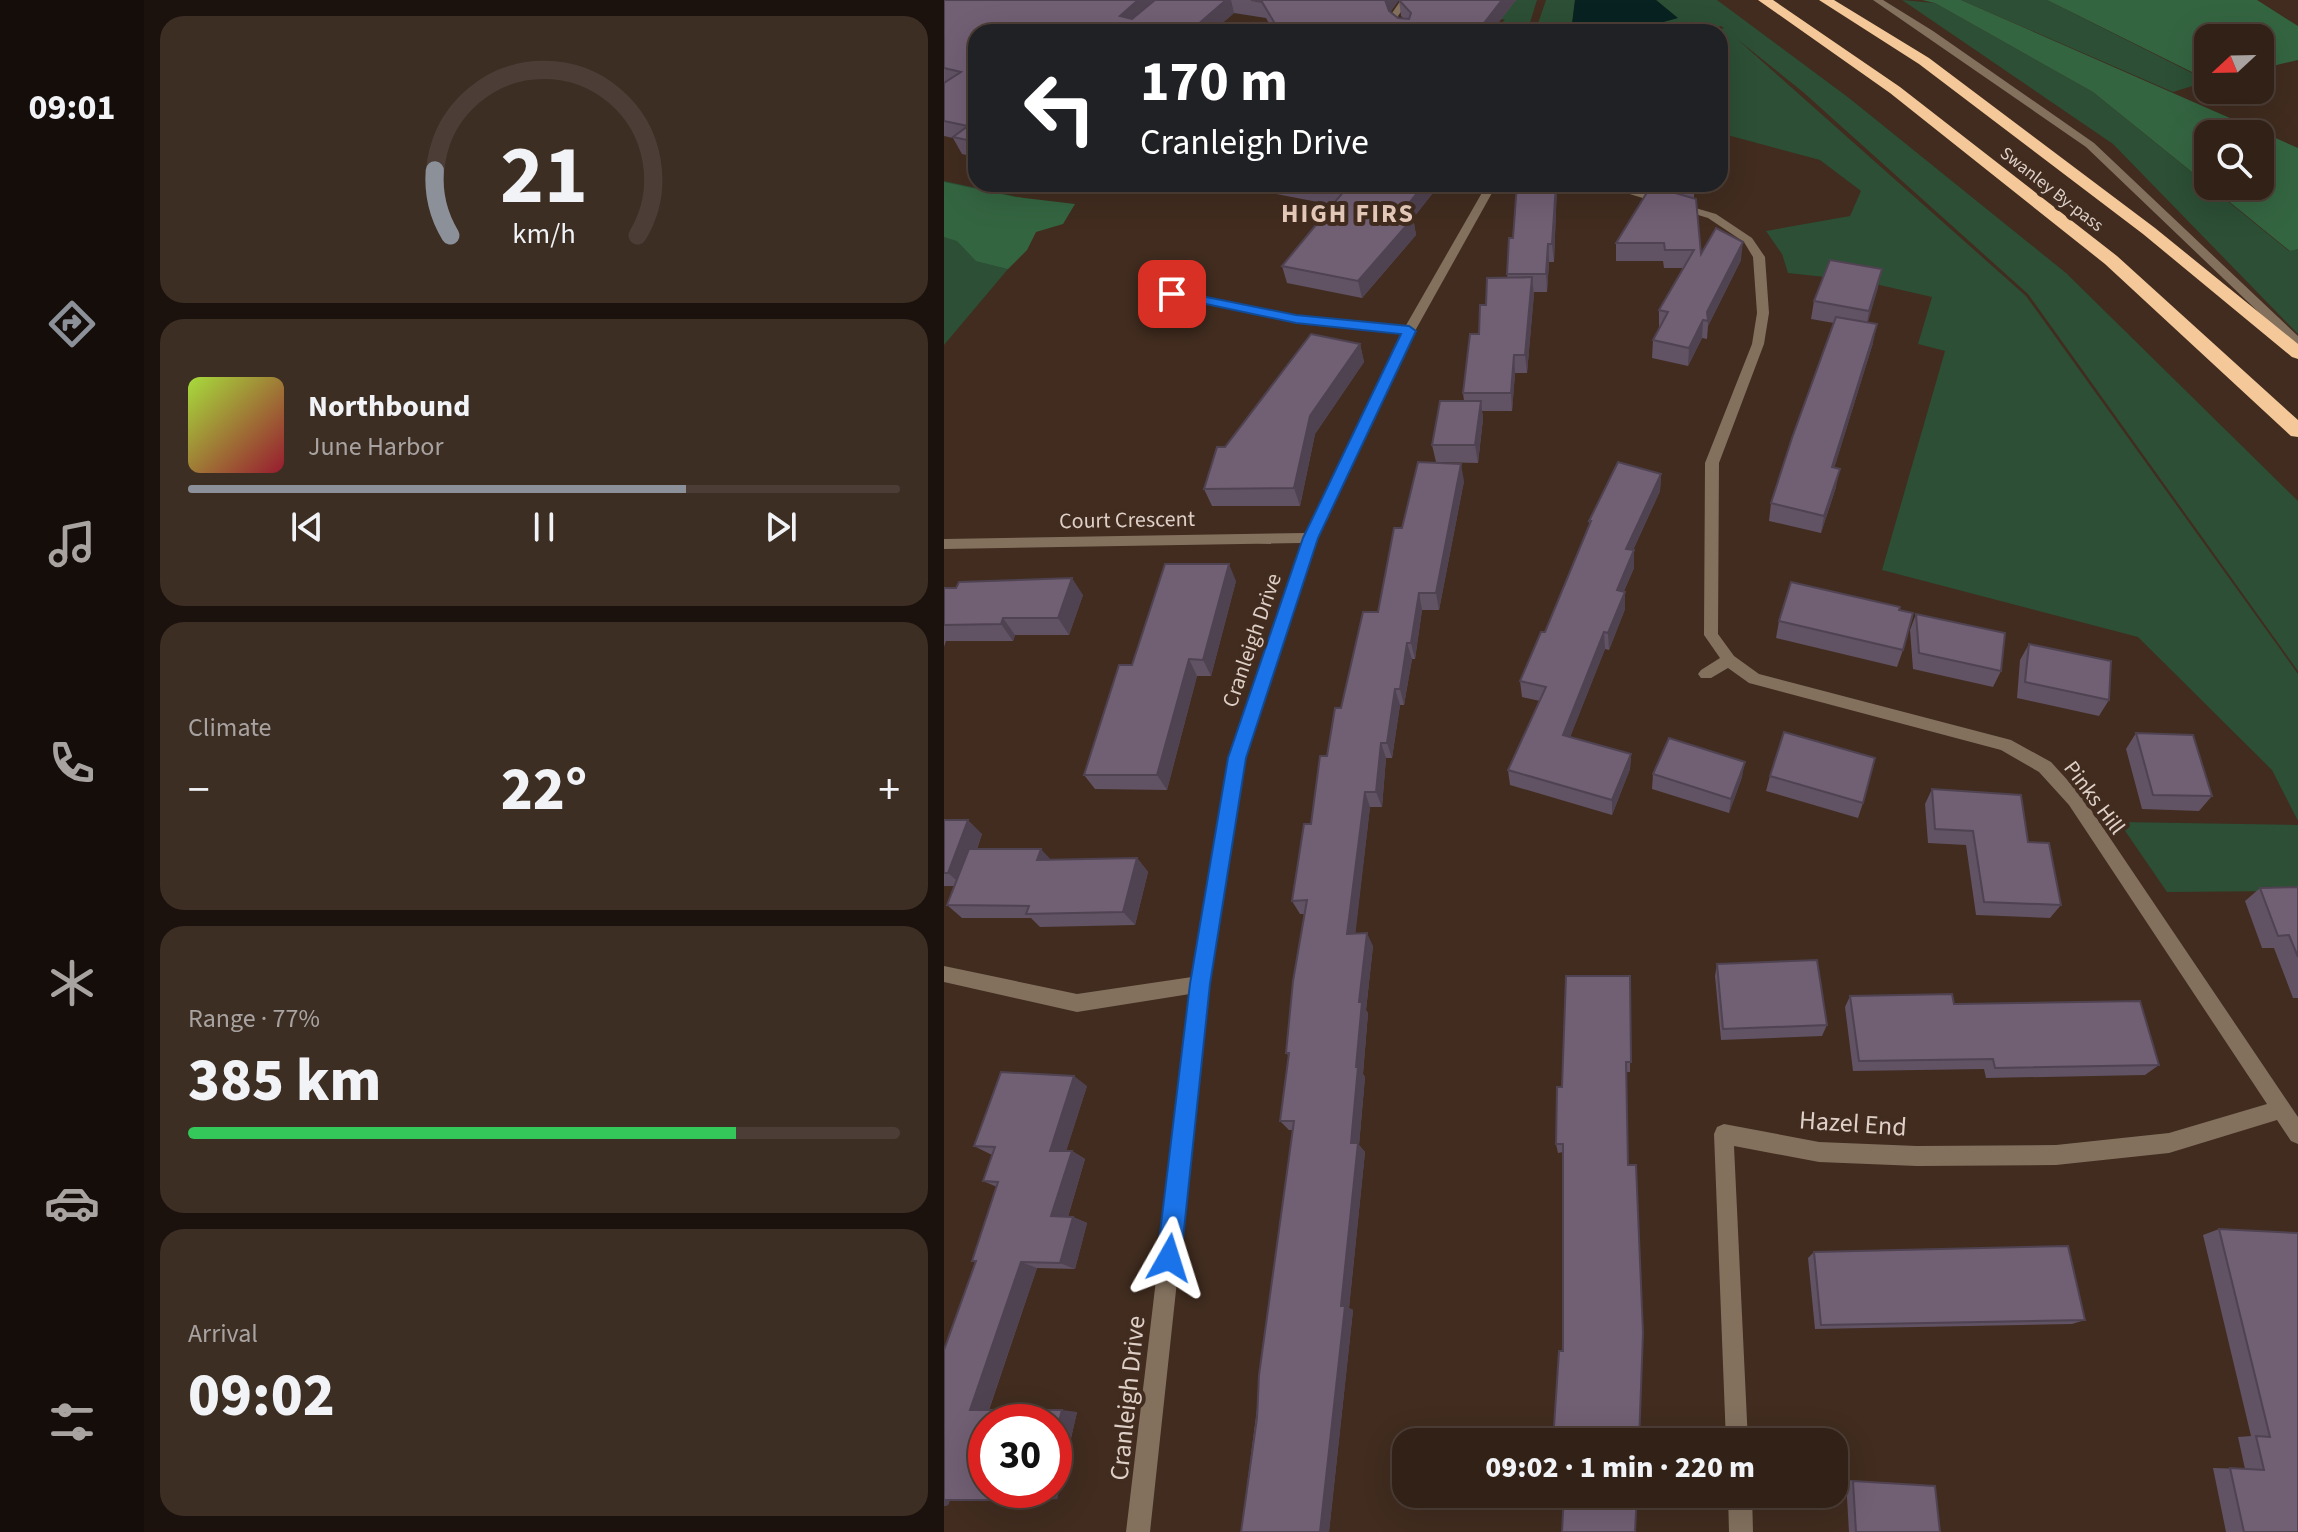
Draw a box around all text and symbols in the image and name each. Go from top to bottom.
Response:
north arrow [2194,24,2274,104]
map controls [2194,24,2274,200]
text: 170 m [1140,43,1288,122]
icon: left [1008,56,1112,160]
text: 09:01 [29,82,115,133]
text: 21 [500,116,588,234]
text: Cranleigh Drive [1140,117,1369,168]
button: search [2194,120,2274,200]
street label: Swanley By-pass [1995,141,2109,238]
district label: HIGH FIRS [1281,195,1415,232]
text: km/h [512,214,576,254]
pin [1138,260,1206,328]
icon: arrive [1150,272,1194,316]
icon: directions [44,296,100,352]
text: Northbound [308,385,470,428]
text: June Harbor [308,428,444,465]
street label: Court Crescent [1059,503,1196,537]
icon: previous [285,505,329,549]
icon: pause [522,505,566,549]
icon: next [759,505,803,549]
icon: music [44,516,100,572]
street label: Cranleigh Drive [1214,569,1290,712]
text: Climate [188,709,272,746]
icon: phone [44,735,100,791]
text: 22° [501,748,587,833]
street label: Pinks Hill [2056,754,2133,841]
text: − [188,759,210,822]
text: + [878,759,900,822]
icon: climate [44,955,100,1011]
text: Range · 77% [188,1000,320,1037]
text: 385 km [188,1039,381,1124]
street label: Hazel End [1798,1101,1908,1146]
icon: car [44,1175,100,1231]
position arrow [1127,1216,1211,1300]
street label: Cranleigh Drive [1100,1314,1155,1482]
text: Arrival [188,1315,258,1352]
text: 09:02 [188,1354,335,1439]
icon: filters [44,1394,100,1450]
speed limit sign: 30 [968,1404,1072,1508]
text: 09:02 · 1 min · 220 m [1485,1446,1755,1489]

